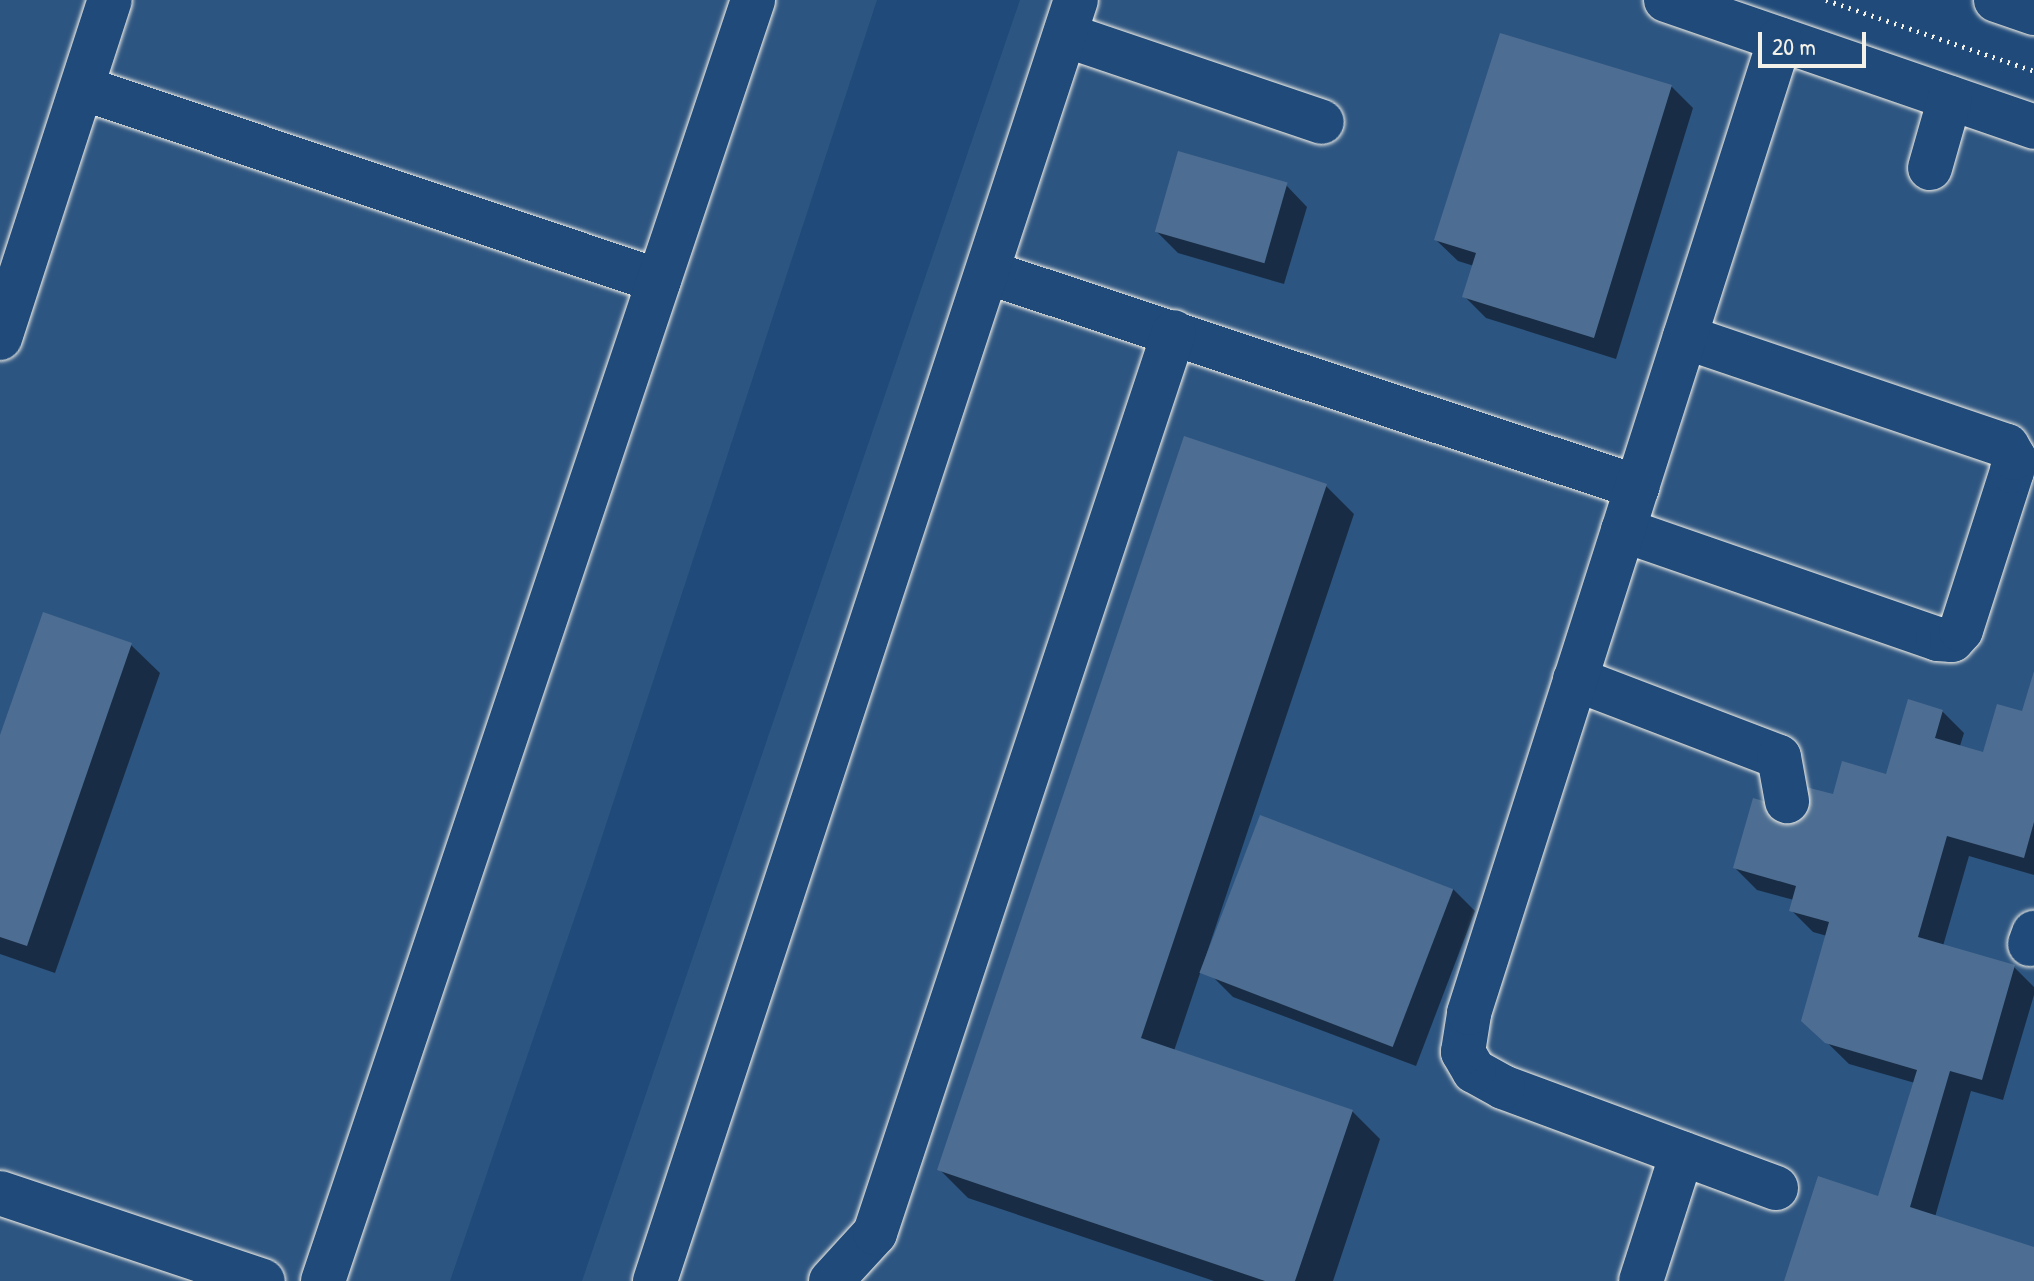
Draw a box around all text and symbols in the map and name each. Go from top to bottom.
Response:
scale bar [1762,16,1870,66]
text: 20 m [1772,30,1816,62]

